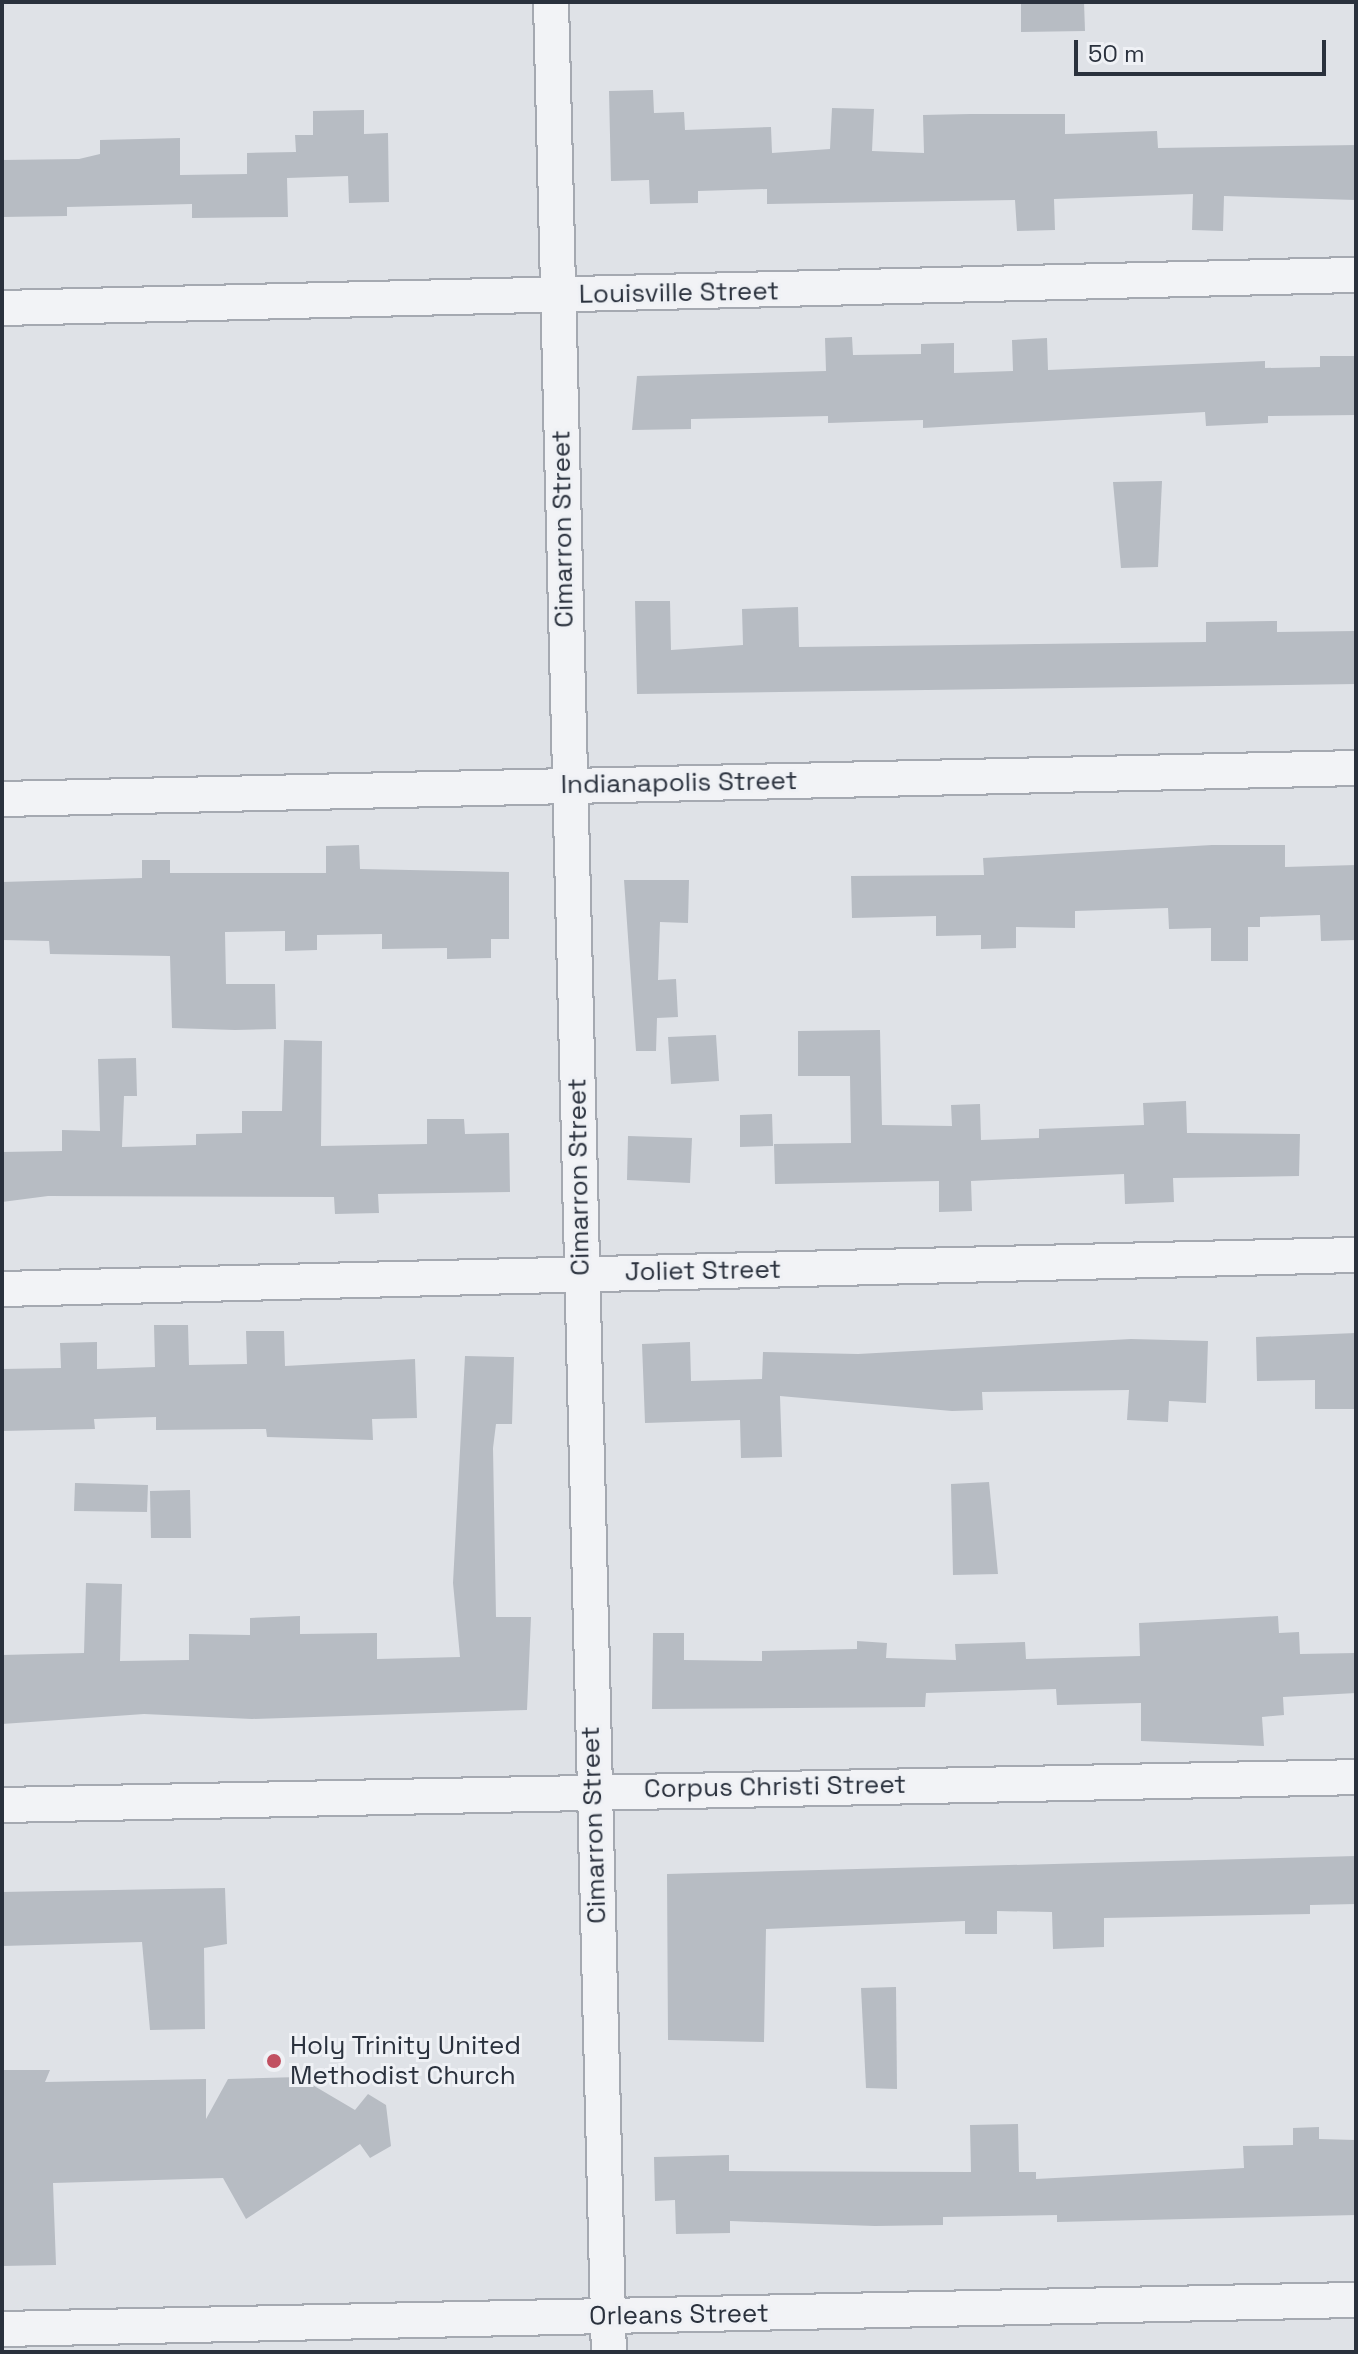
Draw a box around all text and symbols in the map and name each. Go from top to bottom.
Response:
scale bar [1078,24,1330,74]
text: 50 m [1088,38,1145,69]
street label: Louisville Street [579,276,779,310]
street label: Cimarron Street [546,430,580,628]
street label: Indianapolis Street [560,765,798,801]
street label: Cimarron Street [562,1078,596,1276]
street label: Joliet Street [624,1254,782,1288]
street label: Cimarron Street [575,1726,613,1924]
street label: Corpus Christi Street [644,1769,906,1805]
place label: Holy Trinity United Methodist Church [290,2030,522,2092]
marker: Holy Trinity United Methodist Church [265,2052,283,2070]
street label: Orleans Street [589,2298,769,2332]

